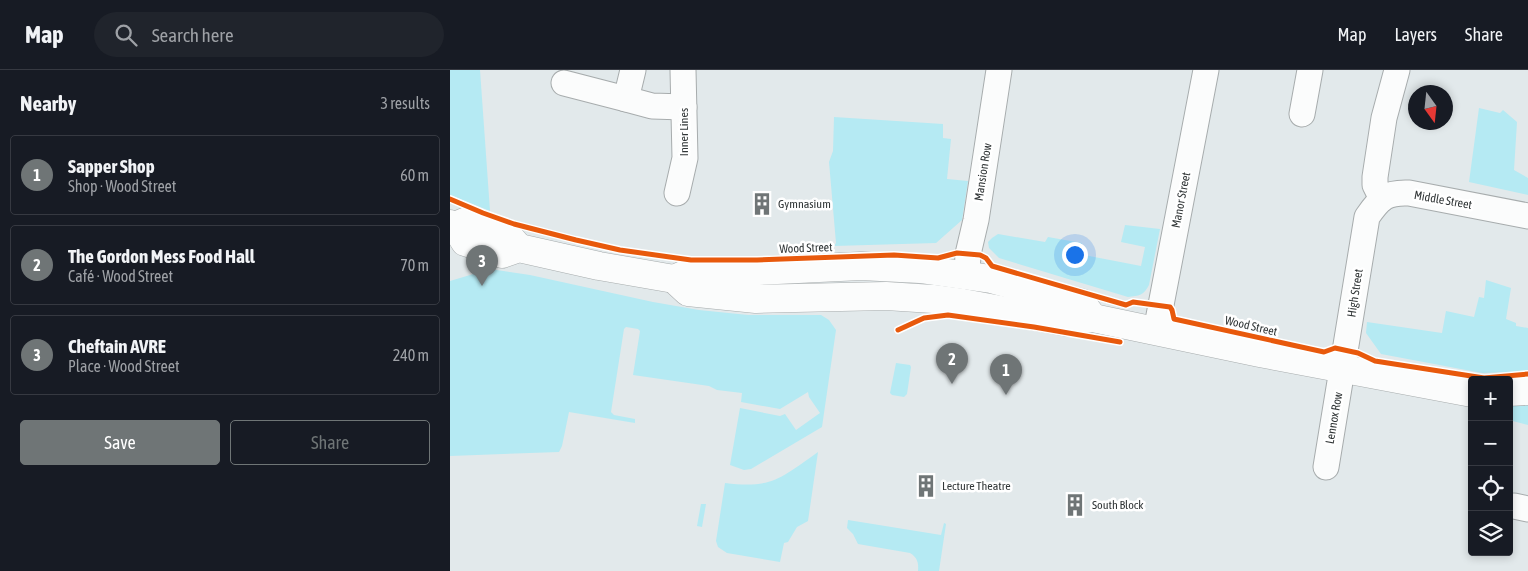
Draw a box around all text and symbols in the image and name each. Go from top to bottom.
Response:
search box [94,12,444,57]
text: Map [25,21,64,48]
icon: search [112,21,140,49]
text: Search here [152,24,234,46]
text: Map [1337,24,1366,45]
text: Layers [1394,24,1437,45]
text: Share [1465,24,1503,45]
north arrow [1408,85,1453,130]
text: Nearby [20,91,76,115]
text: 3 results [380,94,430,112]
street label: Inner Lines [677,108,691,156]
street label: Mansion Row [972,142,994,202]
text: Sapper Shop [68,155,155,177]
text: 1 [33,166,41,184]
text: 60 m [400,166,429,184]
street label: Manor Street [1169,170,1193,229]
text: Shop · Wood Street [68,177,176,195]
street label: Middle Street [1413,188,1474,212]
building icon: Gymnasium [749,191,775,217]
place label: Gymnasium [778,197,831,211]
street label: Wood Street [779,240,833,256]
your location [1062,242,1088,268]
text: The Gordon Mess Food Hall [68,245,255,267]
pin: 3 [466,245,498,286]
text: 2 [33,256,41,274]
text: 70 m [400,256,429,274]
text: Café · Wood Street [68,267,173,285]
street label: High Street [1344,267,1366,318]
street label: Wood Street [1223,313,1279,339]
text: Cheftain AVRE [68,335,166,357]
pin: 2 [936,343,968,384]
text: 3 [33,346,41,364]
text: 240 m [393,346,429,364]
pin: 1 [990,354,1022,395]
text: Place · Wood Street [68,357,180,375]
map controls [1468,376,1513,556]
button: + [1468,376,1513,421]
street label: Lennox Row [1323,391,1345,445]
button: Save [20,420,220,465]
button: Share [230,420,430,465]
button: − [1468,421,1513,466]
button: locate [1468,466,1513,511]
building icon: Lecture Theatre [913,473,939,499]
place label: Lecture Theatre [942,479,1011,493]
building icon: South Block [1062,492,1088,518]
place label: South Block [1092,498,1144,512]
button: layers [1468,511,1513,556]

